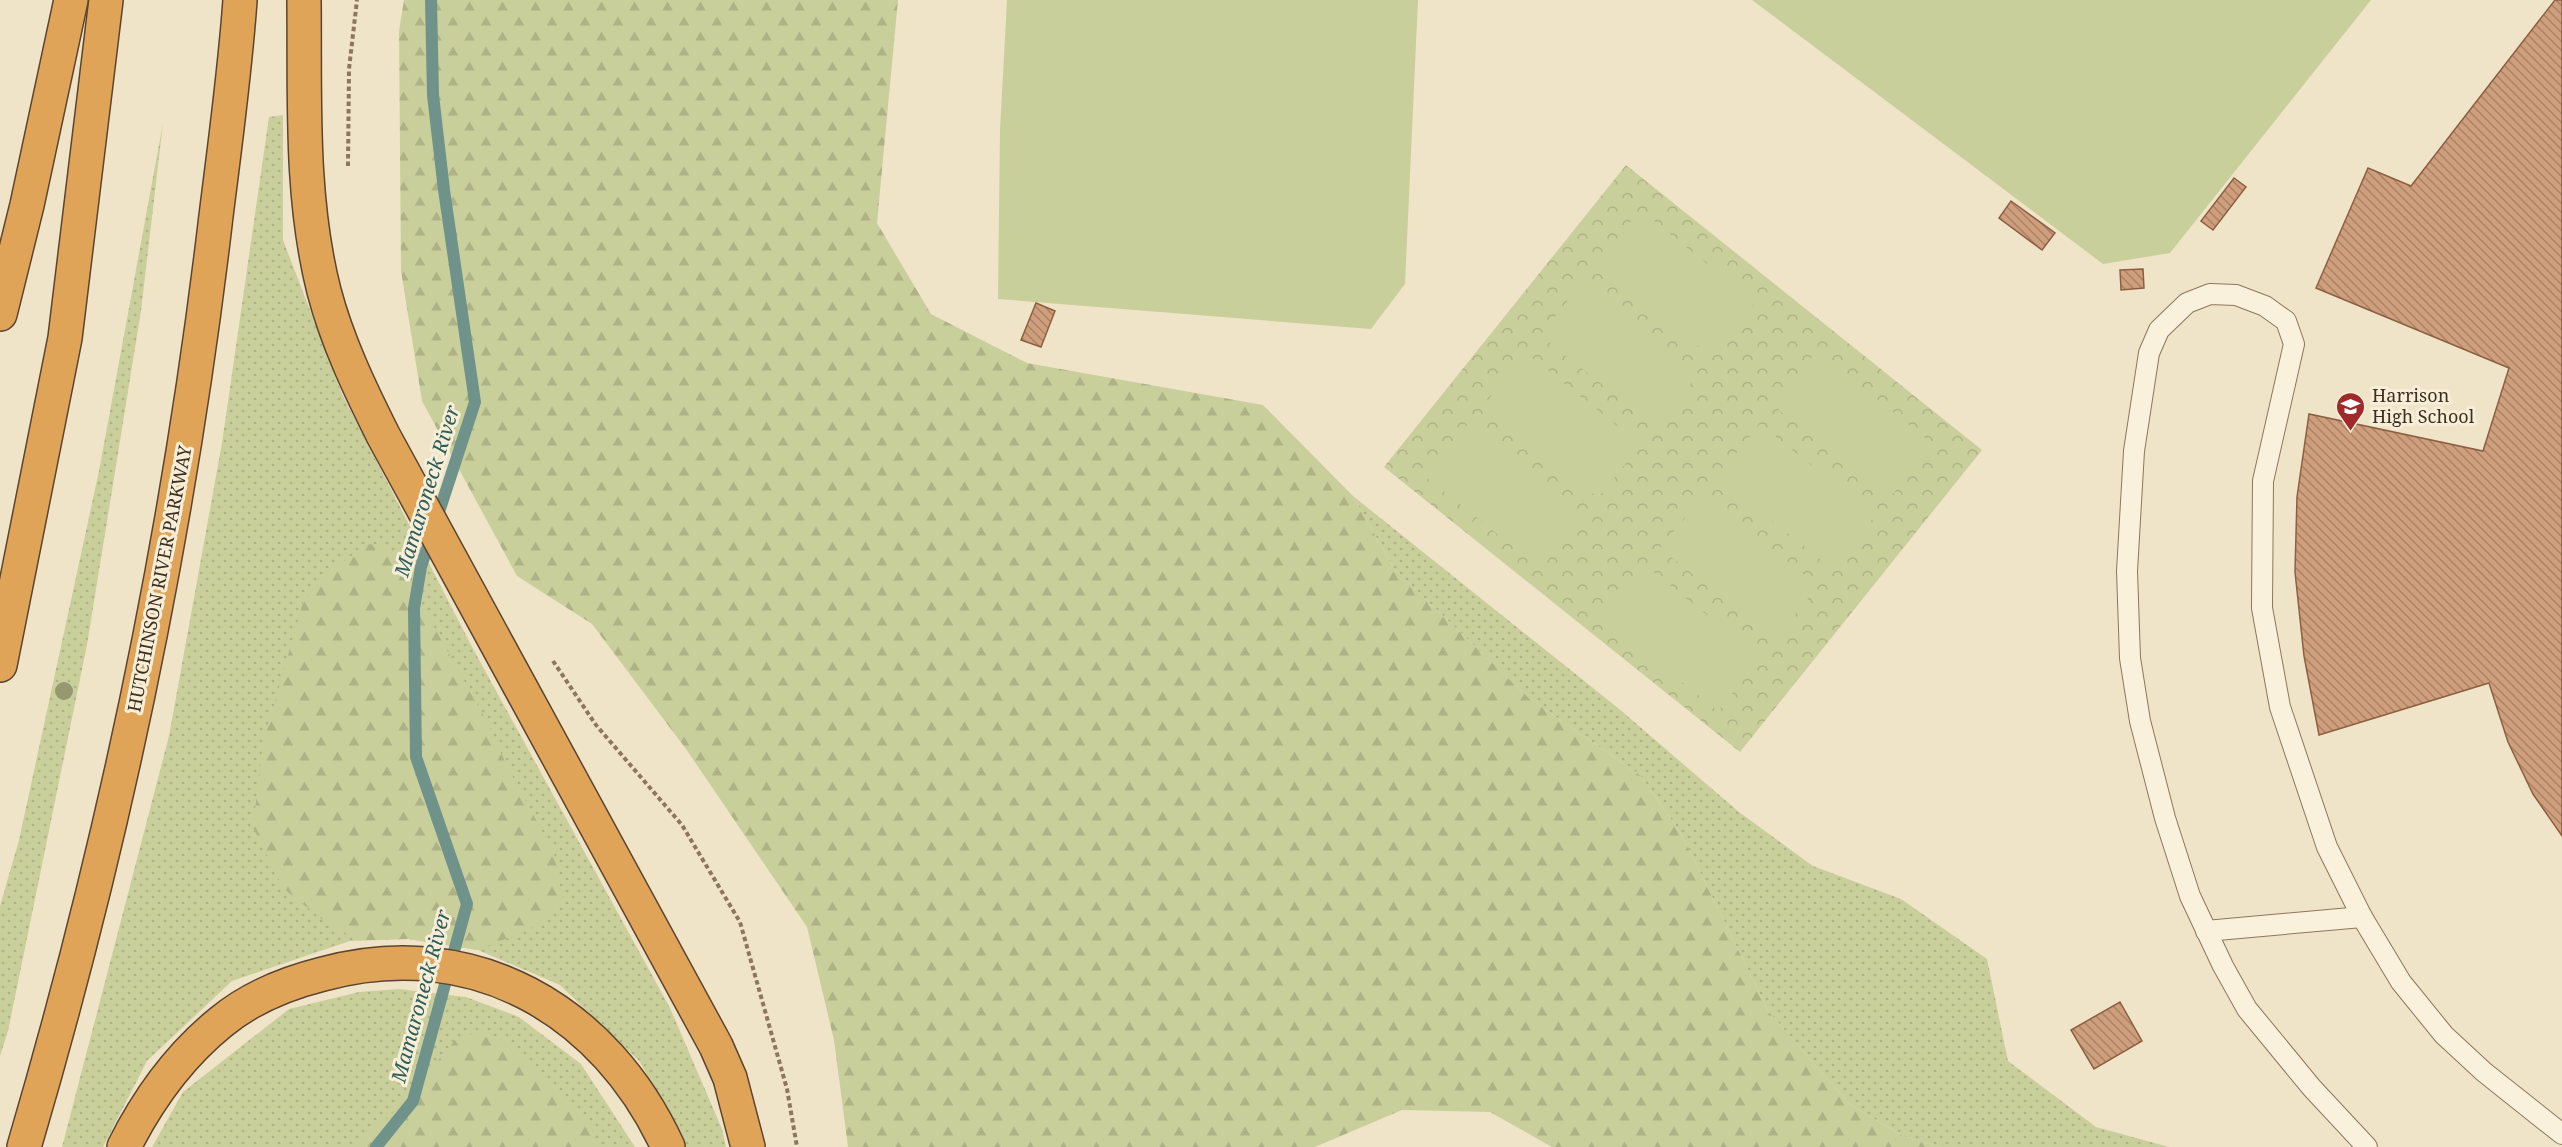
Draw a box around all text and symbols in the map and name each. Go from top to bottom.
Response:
place label: Harrison High School [2372,383,2475,428]
school or university icon: Harrison High School [2335,390,2367,432]
water label: Mamaroneck River [387,401,466,581]
street label: HUTCHINSON RIVER PARKWAY [121,443,197,714]
water label: Mamaroneck River [384,906,457,1086]

